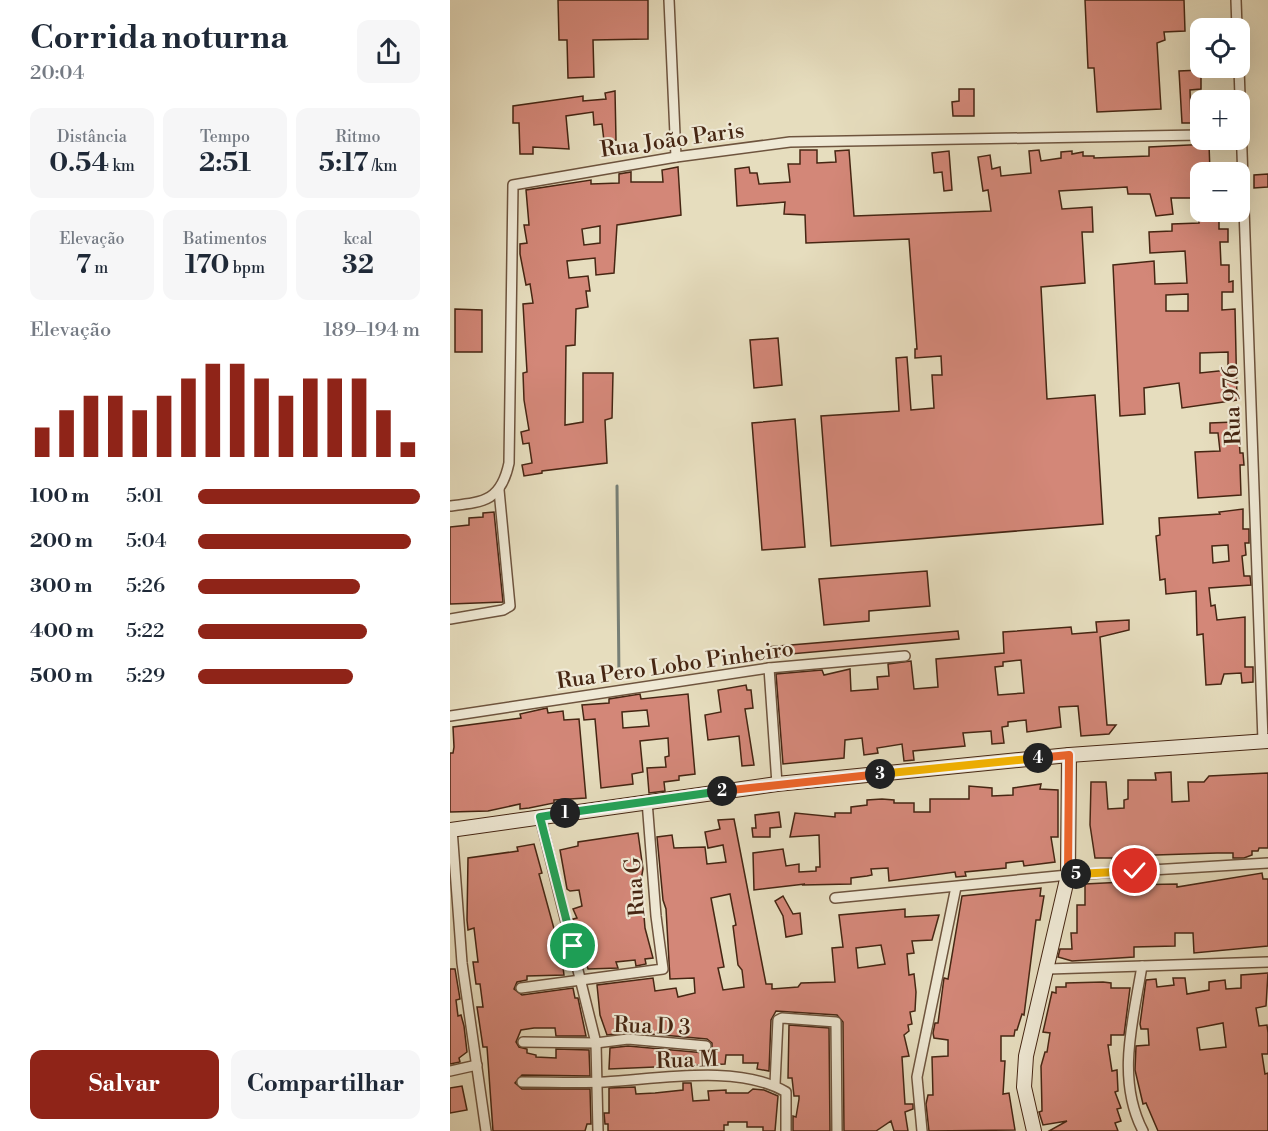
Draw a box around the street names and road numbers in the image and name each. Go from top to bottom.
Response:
street label: Rua João Paris [598,117,746,164]
street label: Rua 976 [1218,364,1247,446]
street label: Rua Pero Lobo Pinheiro [555,635,796,695]
street label: Rua G [619,856,652,918]
street label: Rua D 3 [613,1012,691,1041]
street label: Rua M [655,1046,719,1075]

